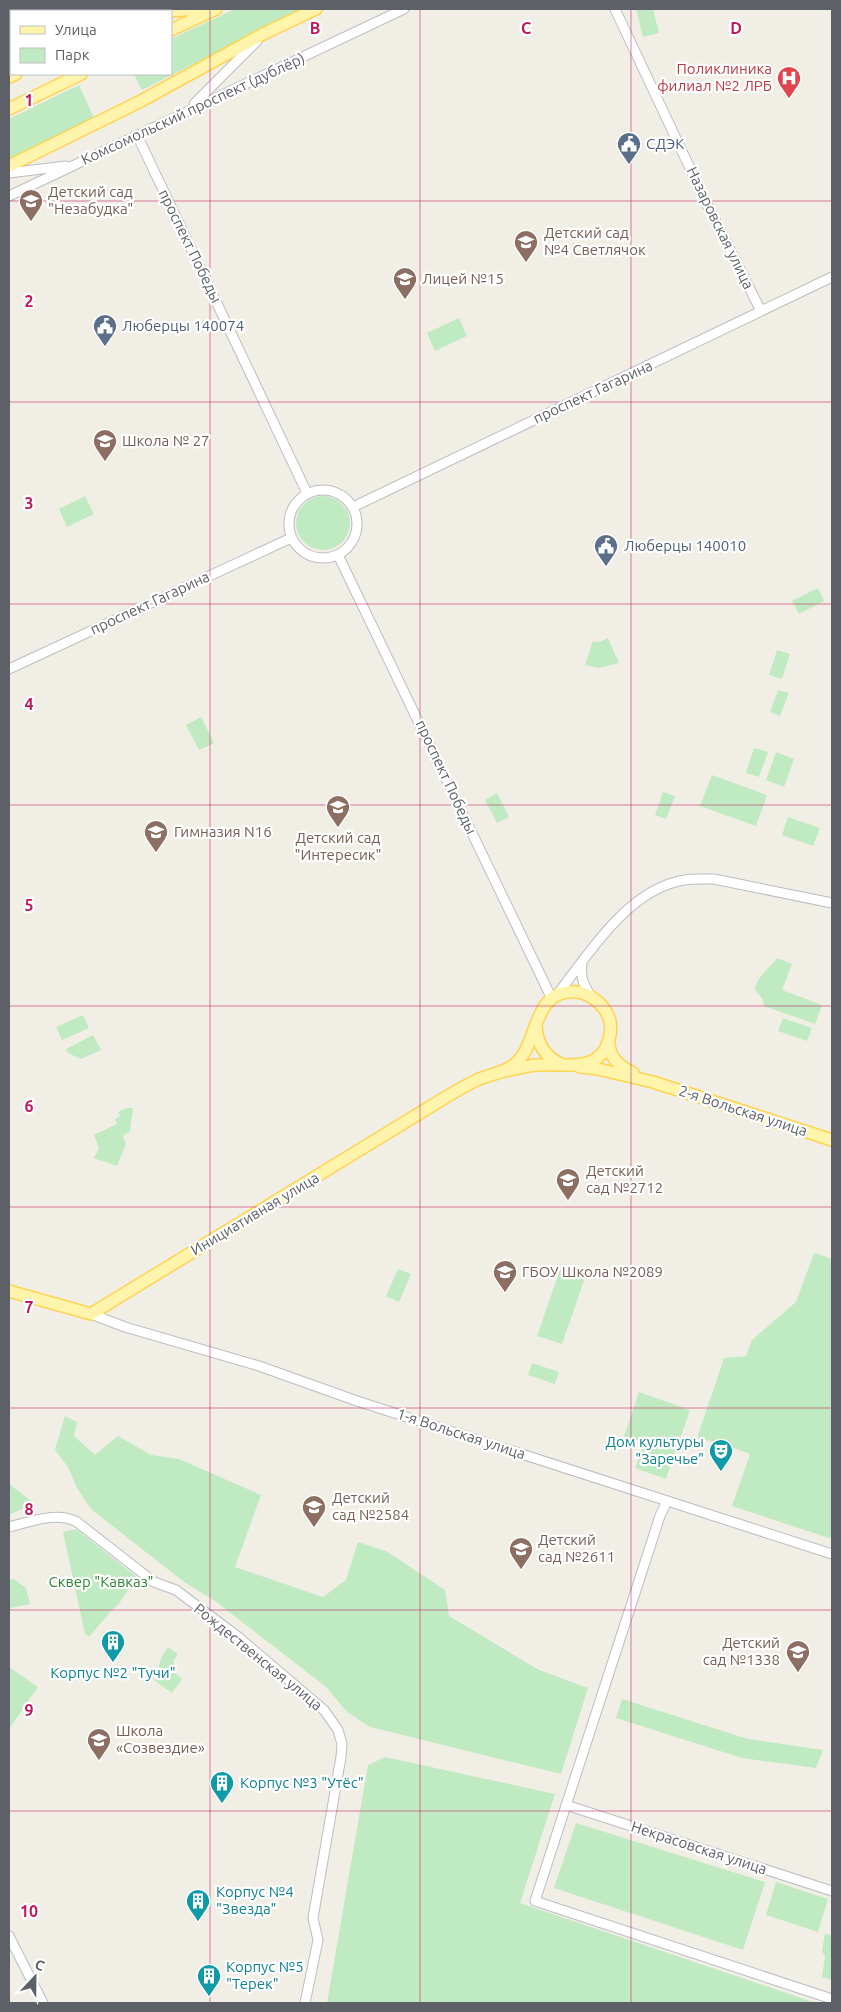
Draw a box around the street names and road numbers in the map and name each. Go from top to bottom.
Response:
street label: Комсомольский проспект (дублёр) [78,49,307,168]
street label: Назаровская улица [683,164,757,292]
street label: проспект Победы [156,186,225,305]
street label: проспект Гагарина [530,356,655,427]
street label: проспект Гагарина [87,567,212,638]
street label: проспект Победы [413,717,480,837]
street label: 2-я Вольская улица [677,1082,810,1139]
street label: Инициативная улица [188,1169,322,1259]
street label: 1-я Вольская улица [395,1405,528,1462]
street label: Рождественская улица [191,1600,326,1714]
street label: Некрасовская улица [629,1818,769,1878]

